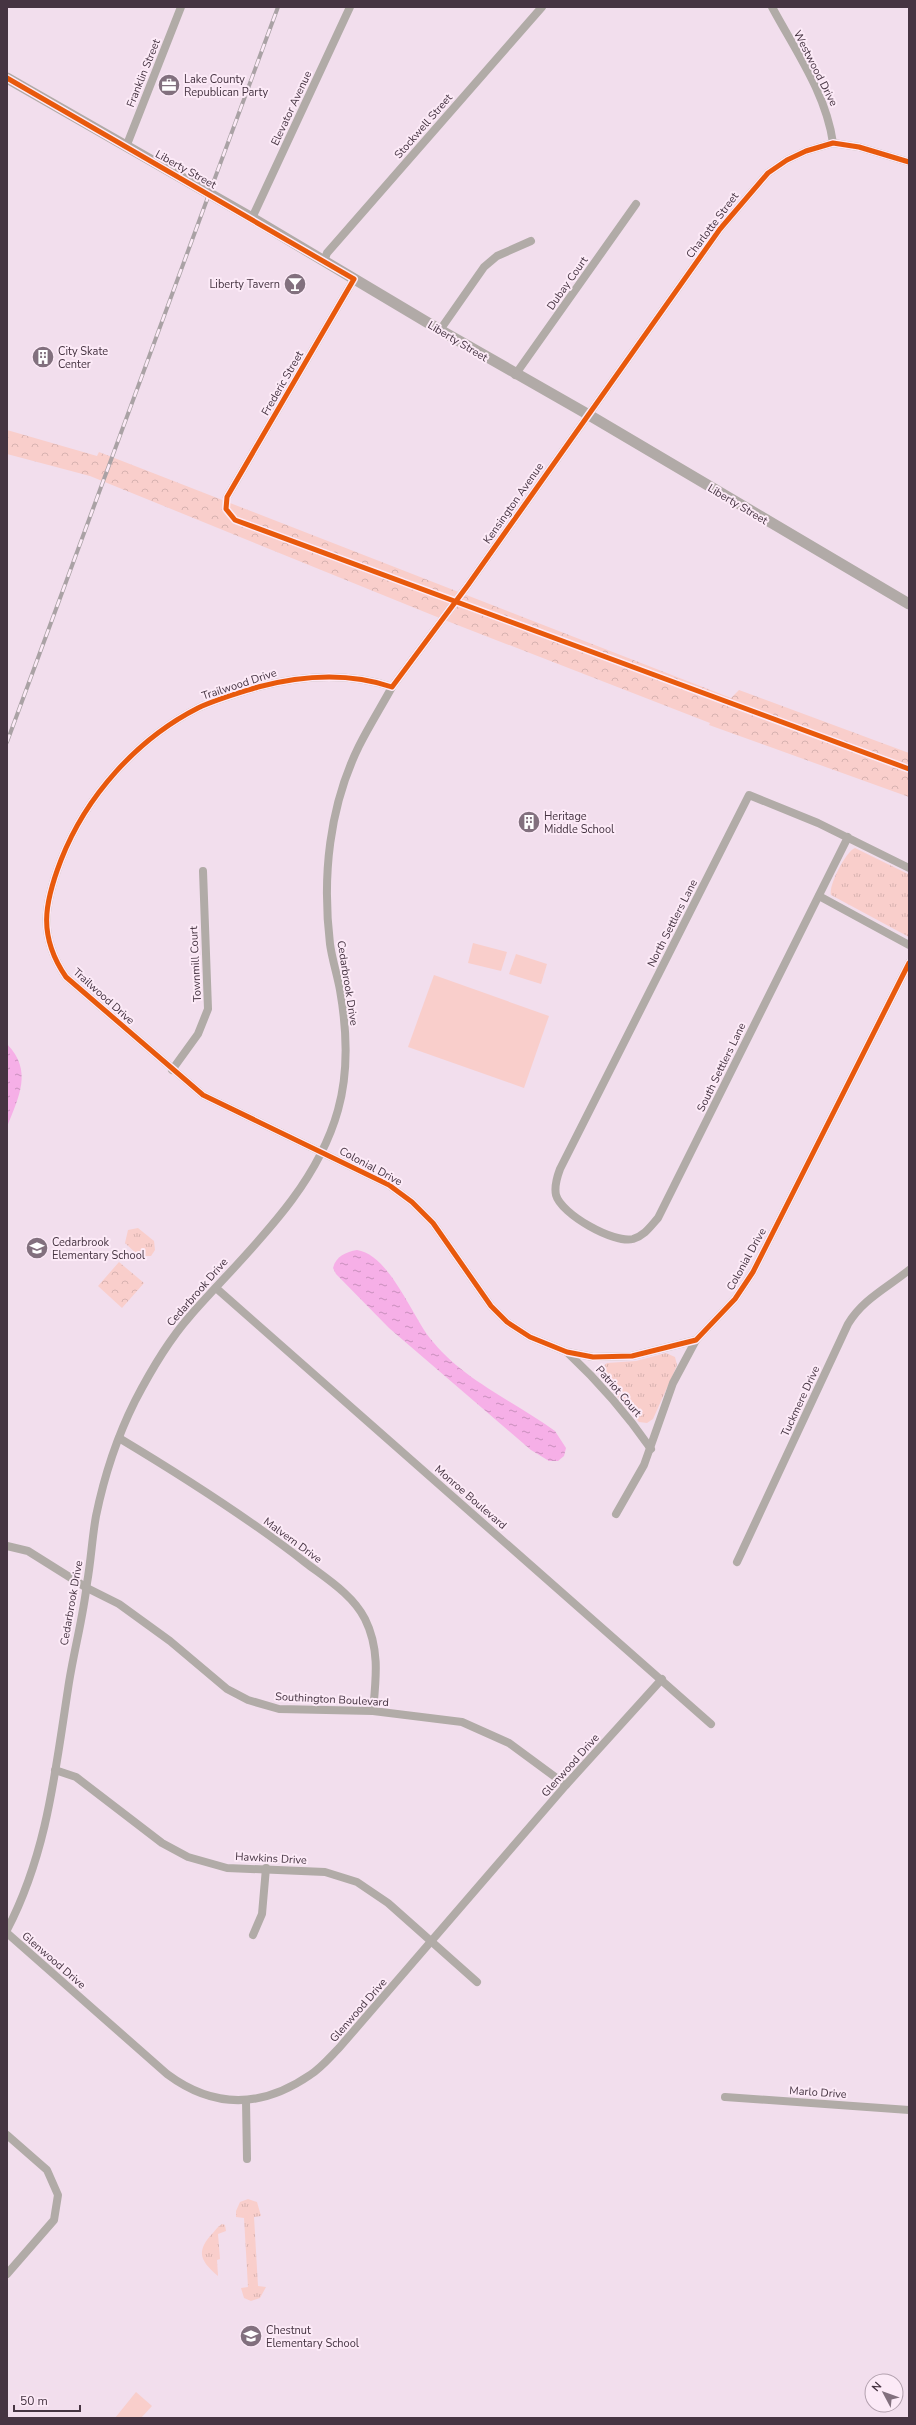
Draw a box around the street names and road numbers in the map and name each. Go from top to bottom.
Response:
street label: Westwood Drive [790,28,841,109]
street label: Franklin Street [123,37,164,110]
street label: Elevator Avenue [268,68,315,148]
street label: Stockwell Street [391,91,456,162]
street label: Liberty Street [153,147,219,192]
street label: Charlotte Street [683,189,742,261]
street label: Dubay Court [543,253,592,313]
street label: Liberty Street [425,318,491,365]
street label: Frederic Street [258,348,307,418]
street label: Kensington Avenue [480,460,547,547]
street label: Liberty Street [705,481,771,528]
street label: Trailwood Drive [200,665,279,704]
street label: North Settlers Lane [644,877,701,970]
street label: Townmill Court [186,925,205,1002]
street label: Cedarbrook Drive [333,939,362,1027]
street label: Trailwood Drive [70,965,138,1028]
street label: South Settlers Lane [693,1020,750,1114]
street label: Colonial Drive [337,1144,405,1189]
street label: Colonial Drive [723,1225,770,1293]
street label: Cedarbrook Drive [164,1255,231,1330]
street label: Patriot Court [592,1363,645,1420]
street label: Tuckmere Drive [777,1363,823,1439]
street label: Monroe Boulevard [431,1462,510,1533]
street label: Malvern Drive [260,1514,325,1567]
street label: Cedarbrook Drive [57,1559,86,1647]
street label: Southington Boulevard [275,1689,389,1710]
street label: Glenwood Drive [538,1730,603,1800]
street label: Hawkins Drive [235,1849,307,1868]
street label: Glenwood Drive [19,1928,89,1992]
street label: Glenwood Drive [326,1975,390,2045]
street label: Marlo Drive [789,2083,847,2102]

